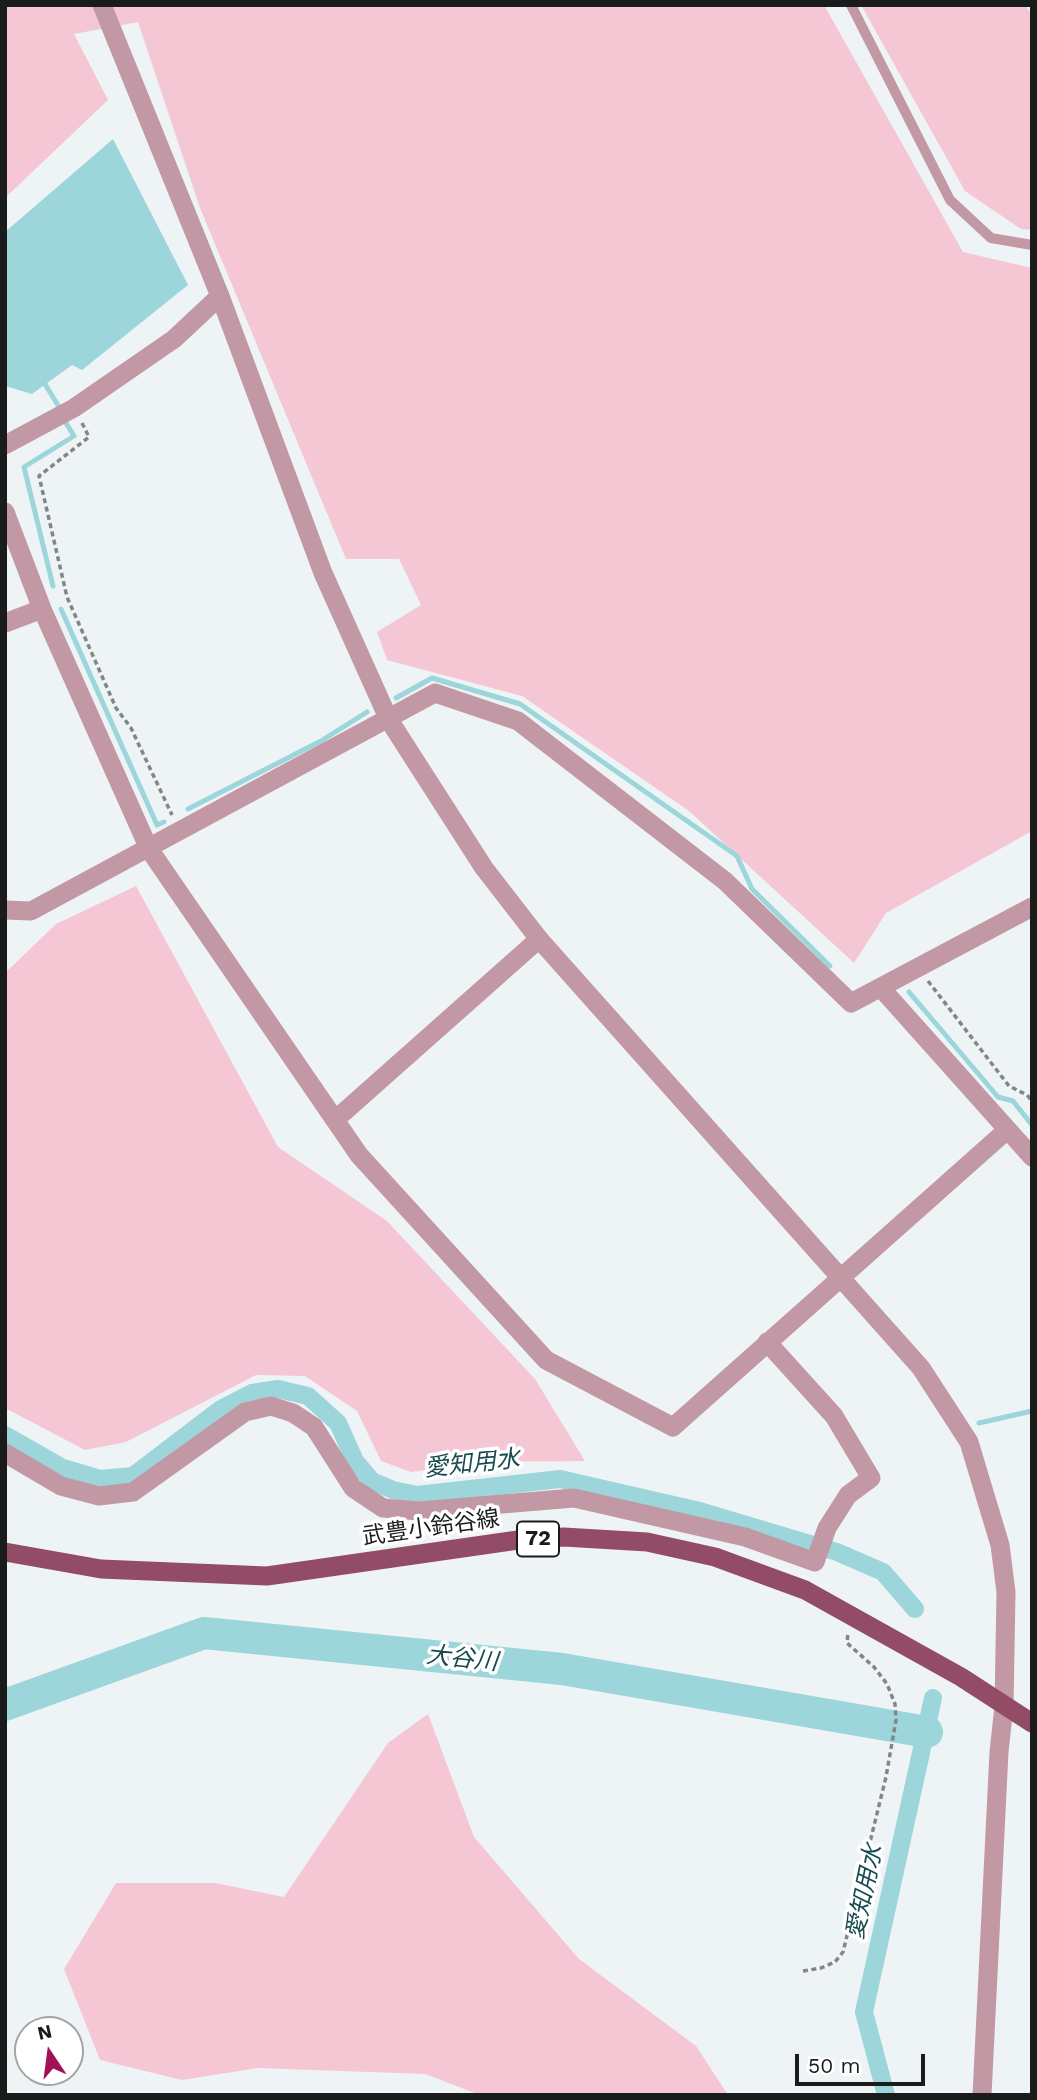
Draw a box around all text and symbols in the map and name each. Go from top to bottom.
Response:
water label: 愛知用水 [423,1445,521,1483]
street label: 武豊小鈴谷線 [361,1505,501,1551]
road number: 72 [517,1522,559,1556]
water label: 大谷川 [425,1641,499,1677]
water label: 愛知用水 [841,1842,889,1942]
north arrow [14,2016,84,2086]
text: N [35,2019,54,2045]
scale bar [799,2040,928,2084]
text: 50 m [808,2053,860,2078]

